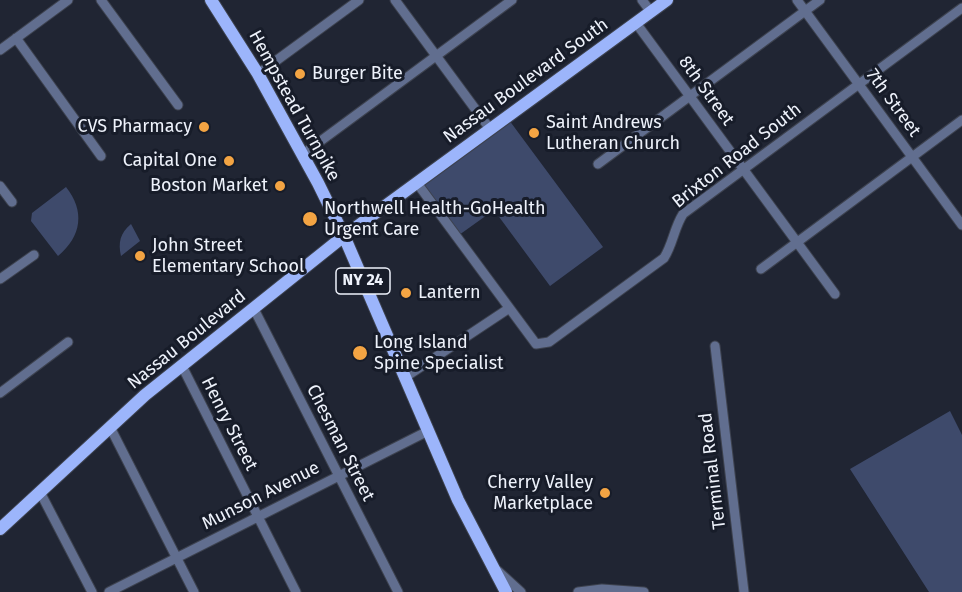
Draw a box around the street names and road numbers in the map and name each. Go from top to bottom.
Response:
street label: Nassau Boulevard South [439,14,613,148]
street label: Hempstead Turnpike [244,27,344,185]
street label: 8th Street [674,52,738,130]
street label: 7th Street [861,65,925,141]
street label: Brixton Road South [668,99,806,213]
road number: NY 24 [336,268,390,294]
street label: Nassau Boulevard [124,286,250,394]
street label: Henry Street [196,374,262,474]
street label: Chesman Street [301,381,379,505]
street label: Terminal Road [695,411,731,531]
street label: Munson Avenue [199,457,323,535]

